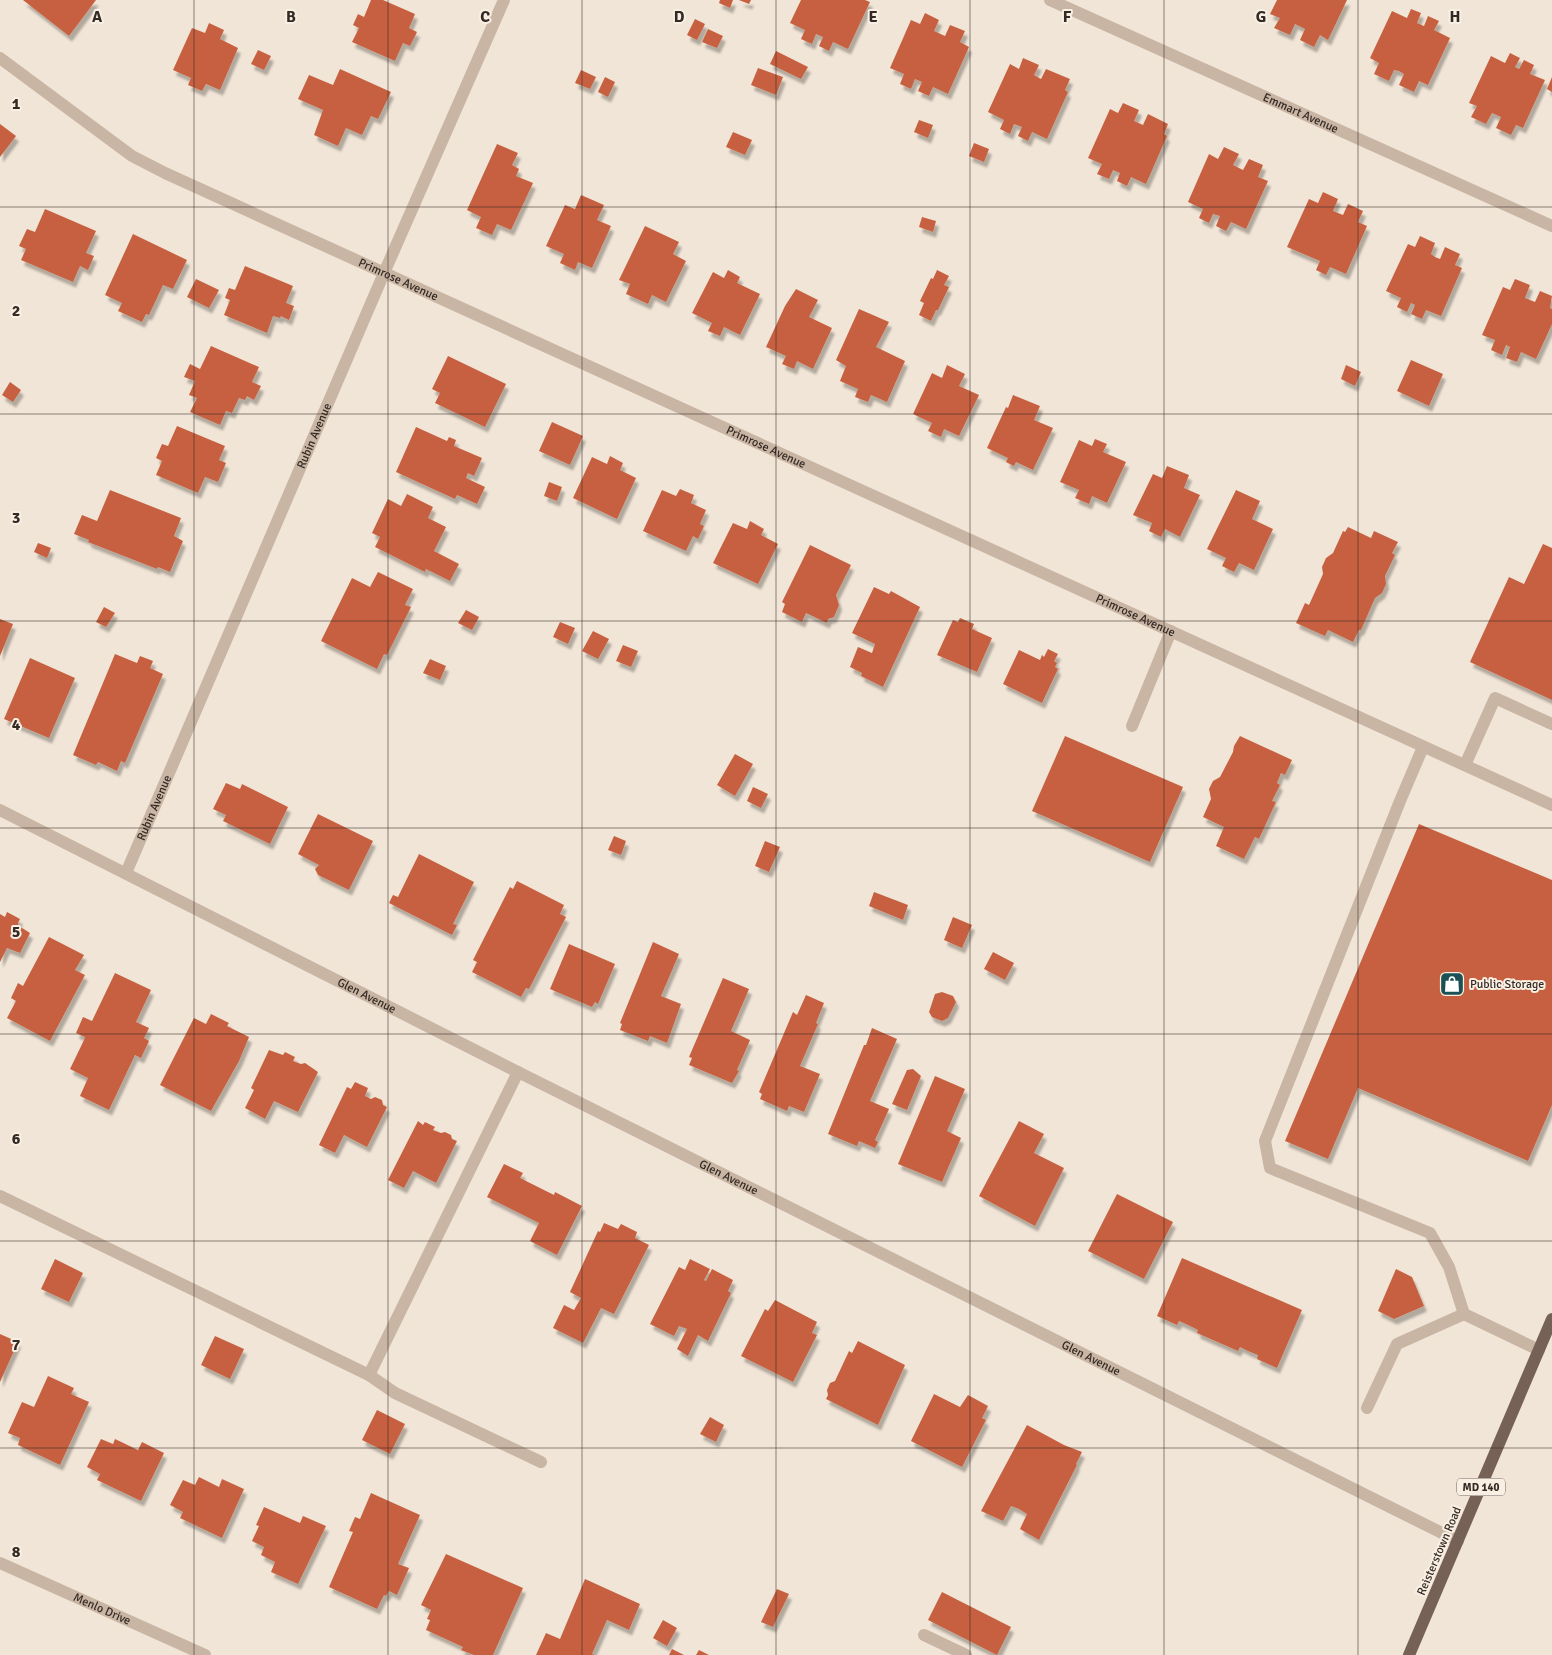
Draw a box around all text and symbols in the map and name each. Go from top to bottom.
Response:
text: A [92,7,103,27]
text: B [286,7,296,27]
text: C [480,7,490,27]
text: D [674,7,685,27]
text: E [868,7,878,27]
text: F [1063,7,1072,27]
text: G [1256,7,1266,27]
text: H [1450,7,1460,27]
street label: Emmart Avenue [1260,90,1341,137]
text: 1 [12,94,21,114]
street label: Primrose Avenue [356,255,440,304]
text: 2 [12,301,20,321]
street label: Rubin Avenue [294,401,335,471]
street label: Primrose Avenue [724,423,808,472]
text: 3 [12,508,20,528]
street label: Primrose Avenue [1093,591,1178,640]
text: 4 [12,715,21,735]
street label: Rubin Avenue [134,773,175,843]
text: 5 [12,922,20,942]
shop icon: Public Storage [1439,971,1465,997]
street label: Glen Avenue [335,975,398,1017]
place label: Public Storage [1470,977,1544,992]
text: 6 [12,1129,21,1149]
street label: Glen Avenue [697,1157,760,1199]
text: 7 [12,1335,21,1355]
street label: Glen Avenue [1059,1337,1123,1379]
road number: MD 140 [1457,1478,1505,1495]
street label: Reisterstown Road [1414,1505,1465,1598]
text: 8 [12,1542,21,1562]
street label: Menlo Drive [71,1590,133,1629]

